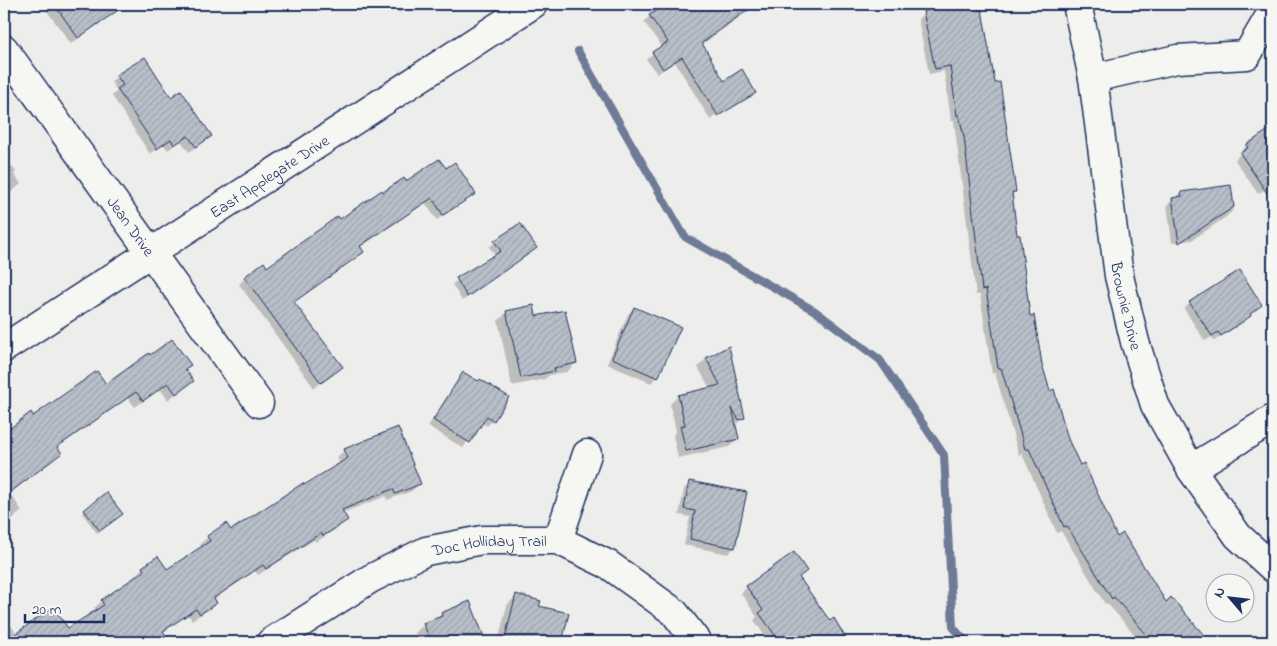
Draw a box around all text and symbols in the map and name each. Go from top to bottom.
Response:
street label: East Applegate Drive [205,129,335,225]
street label: Jean Drive [100,192,160,263]
street label: Brownie Drive [1103,259,1147,354]
street label: Doc Holliday Trail [429,530,547,564]
north arrow [1204,574,1254,624]
text: N [1208,583,1231,602]
scale bar [25,591,104,623]
text: 20 m [32,599,62,621]

